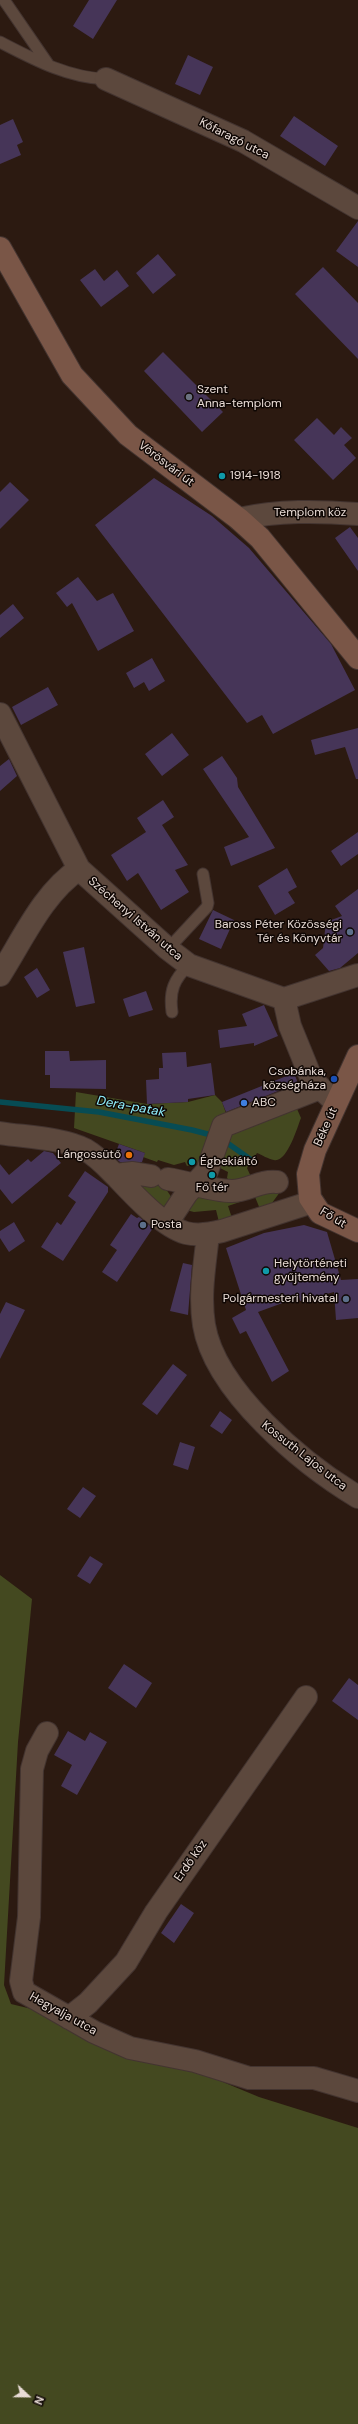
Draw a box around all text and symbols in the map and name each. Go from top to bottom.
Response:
street label: Kőfaragó utca [197,115,271,163]
place label: Szent Anna-templom [197,383,282,411]
marker: Szent Anna-templom [184,392,194,402]
street label: Vörösvári út [135,438,197,490]
place label: 1914-1918 [230,469,281,483]
marker: 1914-1918 [217,471,227,481]
street label: Templom köz [274,506,346,520]
street label: Széchenyi István utca [85,874,185,964]
place label: Baross Péter Közösségi Tér és Könyvtár [215,918,342,946]
marker: Baross Péter Közösségi Tér és Könyvtár [345,927,355,937]
place label: Csobánka, községháza [263,1065,326,1093]
marker: Csobánka, községháza [329,1074,339,1084]
water label: Dera-patak [96,1093,166,1121]
place label: ABC [252,1096,276,1110]
marker: ABC [239,1098,249,1108]
street label: Béke út [311,1105,341,1149]
place label: Lángossütő [57,1148,121,1162]
marker: Lángossütő [124,1150,134,1160]
place label: Égbekiáltó [200,1155,258,1169]
marker: Égbekiáltó [187,1157,197,1167]
marker: Fő tér [207,1170,217,1180]
place label: Fő tér [196,1181,228,1195]
street label: Fő út [317,1205,349,1231]
place label: Posta [151,1218,182,1232]
marker: Posta [138,1220,148,1230]
place label: Helytörténeti gyűjtemény [274,1257,347,1285]
marker: Helytörténeti gyűjtemény [261,1266,271,1276]
place label: Polgármesteri hivatal [223,1292,338,1306]
marker: Polgármesteri hivatal [341,1294,351,1304]
street label: Kossuth Lajos utca [258,1418,350,1494]
street label: Erdő köz [172,1838,210,1884]
street label: Hegyalja utca [27,1990,99,2038]
north arrow [8,2376,48,2416]
text: N [31,2394,47,2407]

